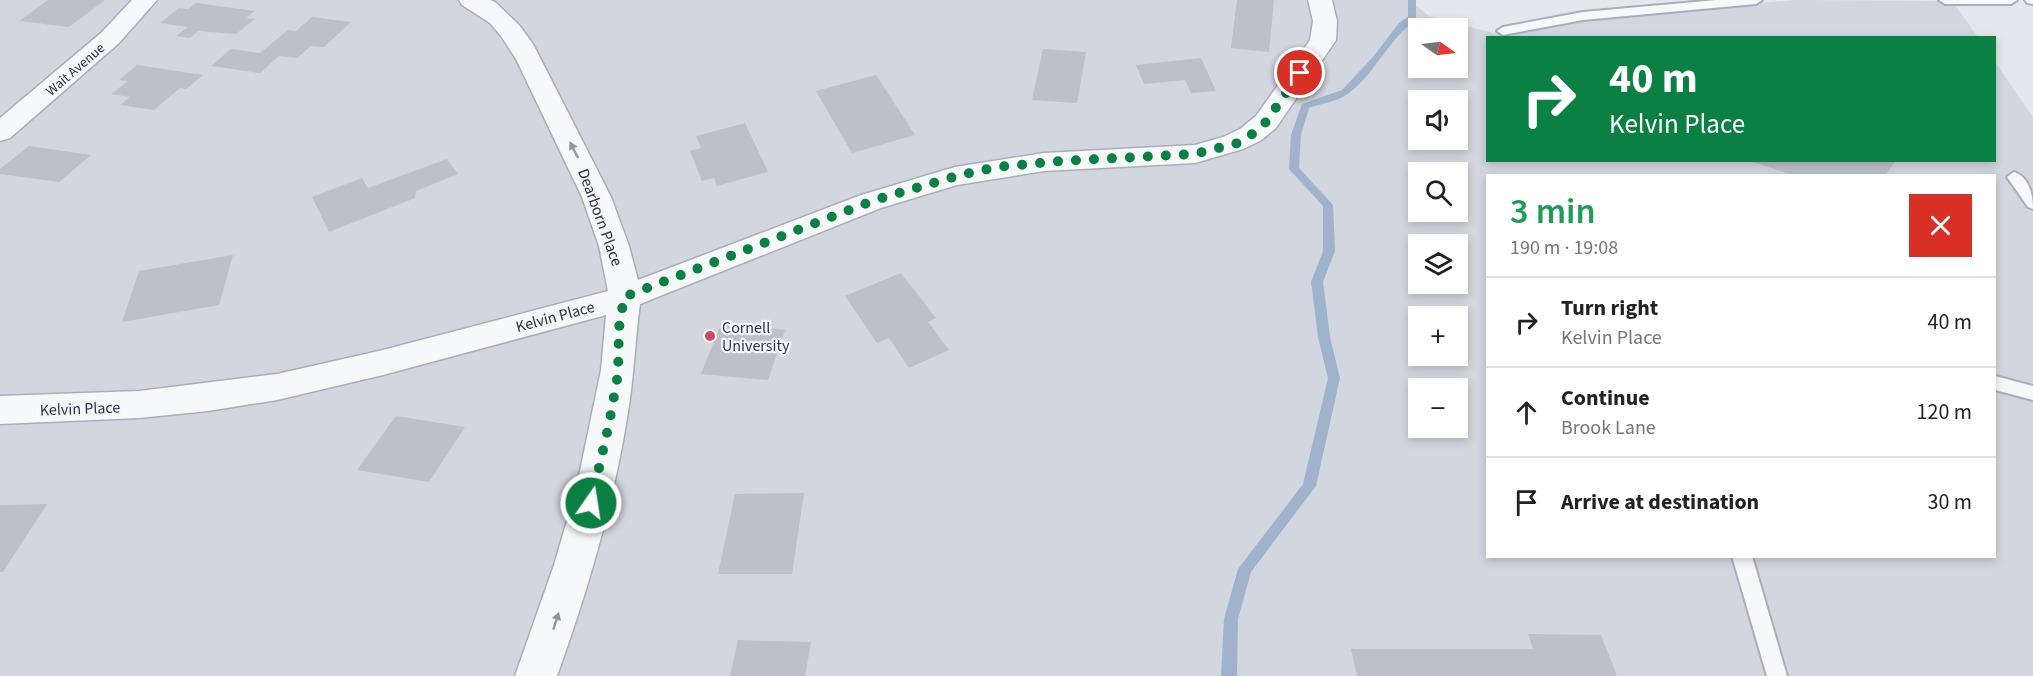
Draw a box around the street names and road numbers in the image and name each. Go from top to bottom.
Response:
street label: Wait Avenue [42,39,109,101]
street label: Dearborn Place [572,166,628,269]
street label: Kelvin Place [513,296,597,338]
street label: Kelvin Place [39,397,121,421]

